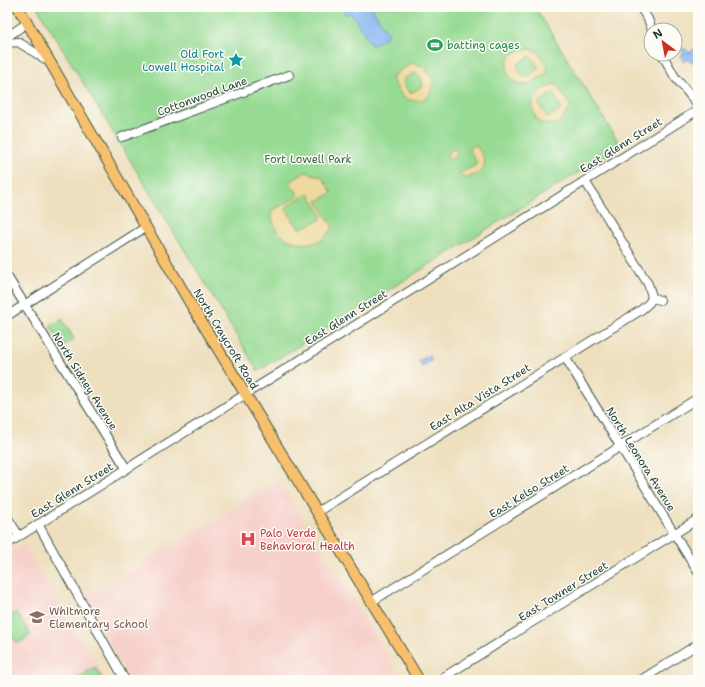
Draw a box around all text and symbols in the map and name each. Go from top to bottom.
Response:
north arrow [643,22,683,62]
text: N [650,25,666,43]
sports icon: batting cages [426,36,444,54]
place label: batting cages [447,38,520,53]
place label: Old Fort Lowell Hospital [142,47,225,75]
place icon: Old Fort Lowell Hospital [227,51,245,69]
street label: Cottonwood Lane [155,73,249,120]
street label: East Glenn Street [577,114,665,177]
park label: Fort Lowell Park [264,152,352,167]
street label: North Craycroft Road [189,286,262,393]
street label: East Glenn Street [302,286,390,349]
street label: North Sidney Avenue [48,330,121,433]
street label: East Alta Vista Street [427,360,534,435]
street label: North Leonora Avenue [602,404,679,514]
street label: East Glenn Street [28,459,116,522]
street label: East Kelso Street [487,461,572,522]
place label: Palo Verde Behavioral Health [260,526,355,554]
hospital icon: Palo Verde Behavioral Health [239,530,257,548]
street label: East Towner Street [516,558,611,625]
place label: Whitmore Elementary School [49,604,149,632]
school or university icon: Whitmore Elementary School [28,608,46,626]

